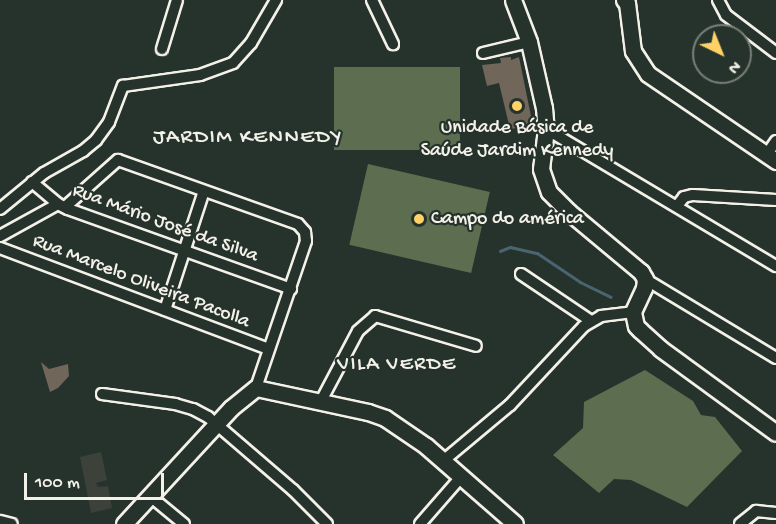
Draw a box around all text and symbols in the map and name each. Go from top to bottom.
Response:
north arrow [692,24,752,84]
text: N [723,56,744,77]
marker: Unidade Básica de Saúde Jardim Kennedy [508,97,526,115]
place label: Unidade Básica de Saúde Jardim Kennedy [421,117,613,164]
district label: JARDIM KENNEDY [153,126,343,152]
street label: Rua Mário José da Silva [69,179,261,269]
place label: Campo do américa [431,207,584,231]
marker: Campo do américa [412,212,426,226]
street label: Rua Marcelo Oliveira Pacolla [29,229,253,335]
district label: VILA VERDE [337,353,457,379]
scale bar [27,461,166,499]
text: 100 m [35,473,80,494]

